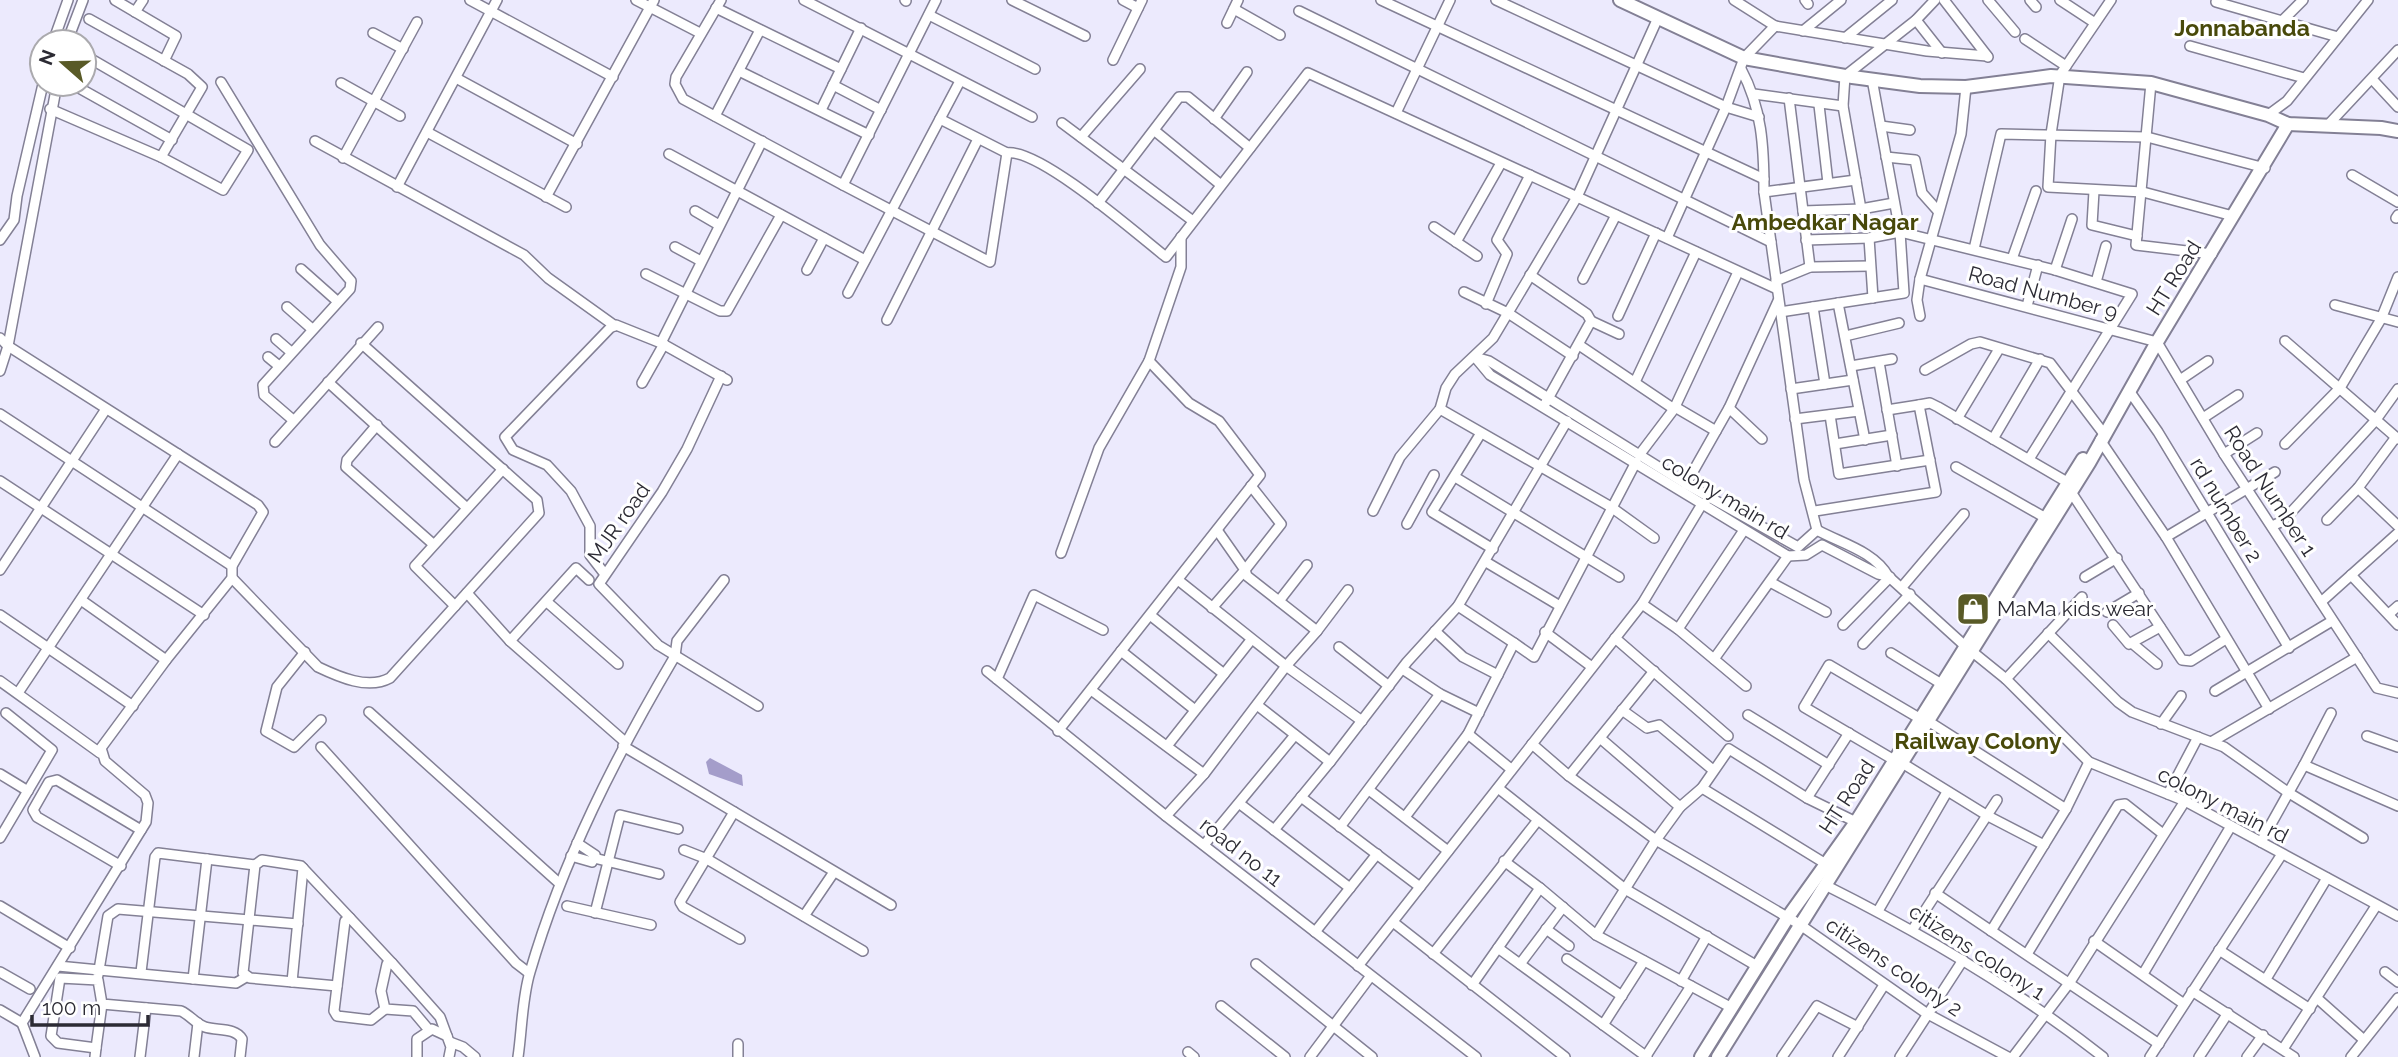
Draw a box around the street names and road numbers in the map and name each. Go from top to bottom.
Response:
street label: HT Road [2141,236,2206,320]
street label: Road Number 9 [1966,261,2121,324]
street label: Road Number 1 [2219,421,2322,561]
street label: colony main rd [1657,449,1793,544]
street label: rd number 2 [2185,453,2268,567]
street label: MJR road [582,478,655,567]
street label: HT Road [1813,755,1880,839]
street label: colony main rd [2154,761,2293,848]
street label: road no 11 [1195,812,1287,891]
street label: citizens colony 1 [1905,898,2050,1005]
street label: citizens colony 2 [1821,912,1967,1021]

